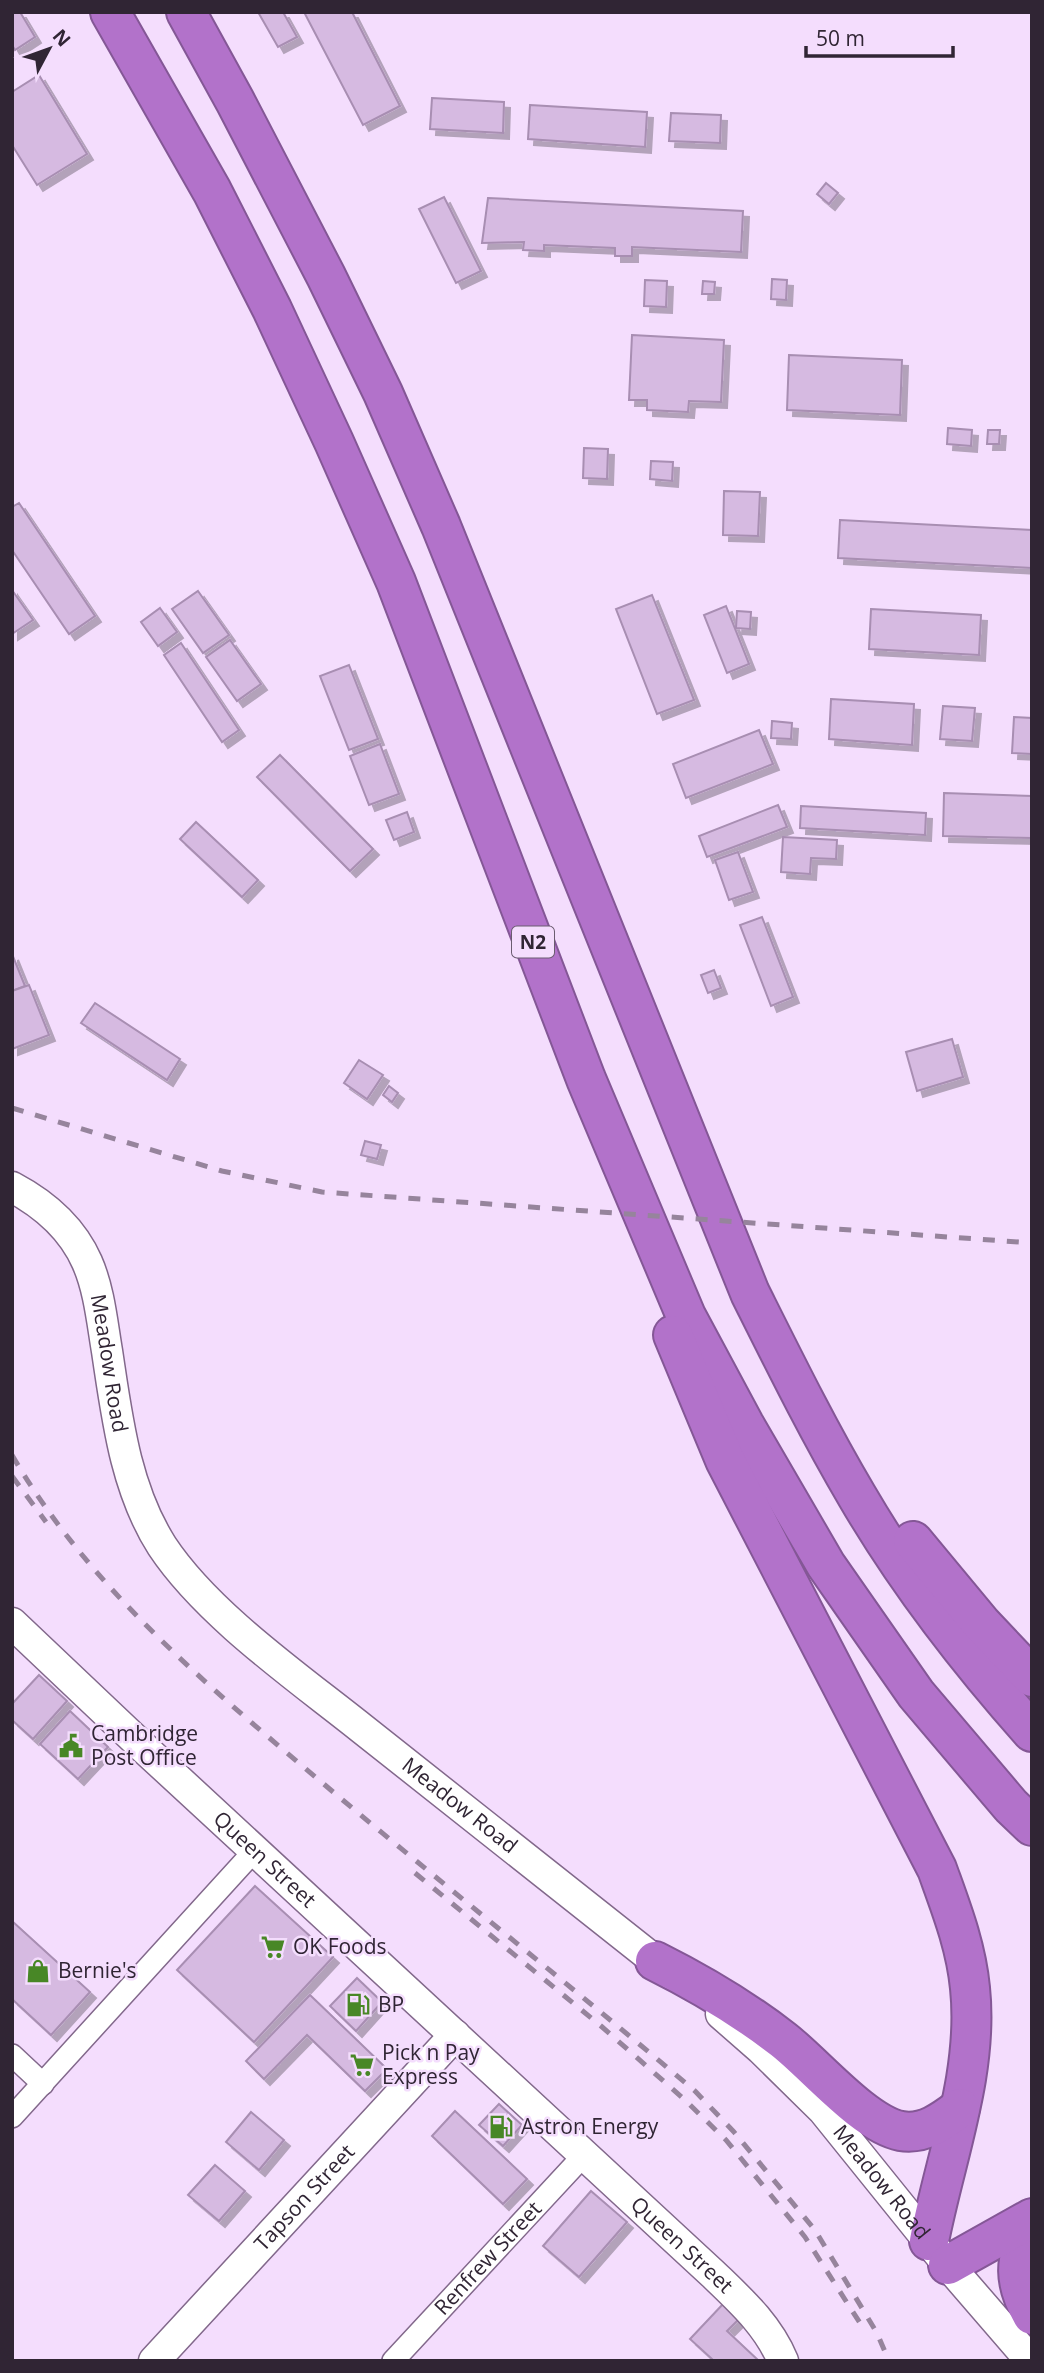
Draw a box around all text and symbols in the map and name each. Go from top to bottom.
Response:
north arrow [14,14,84,84]
scale bar [806,14,953,58]
text: N [47,23,77,52]
text: 50 m [816,24,865,52]
road number: N2 [512,926,554,958]
street label: Meadow Road [85,1291,135,1435]
place label: Cambridge Post Office [91,1719,198,1771]
public building icon: Cambridge Post Office [57,1732,85,1760]
street label: Meadow Road [397,1751,524,1859]
street label: Queen Street [208,1804,322,1913]
place label: OK Foods [293,1932,387,1960]
supermarket icon: OK Foods [259,1933,287,1961]
place label: Bernie's [58,1956,137,1984]
shop icon: Bernie's [24,1957,52,1985]
place label: BP [378,1990,404,2018]
fuel station icon: BP [344,1991,372,2019]
place label: Pick n Pay Express [382,2038,480,2090]
supermarket icon: Pick n Pay Express [348,2051,376,2079]
place label: Astron Energy [521,2112,659,2140]
fuel station icon: Astron Energy [487,2113,515,2141]
street label: Meadow Road [827,2118,937,2245]
street label: Tapson Street [248,2138,360,2257]
street label: Queen Street [625,2190,740,2299]
street label: Renfrew Street [428,2195,547,2321]

